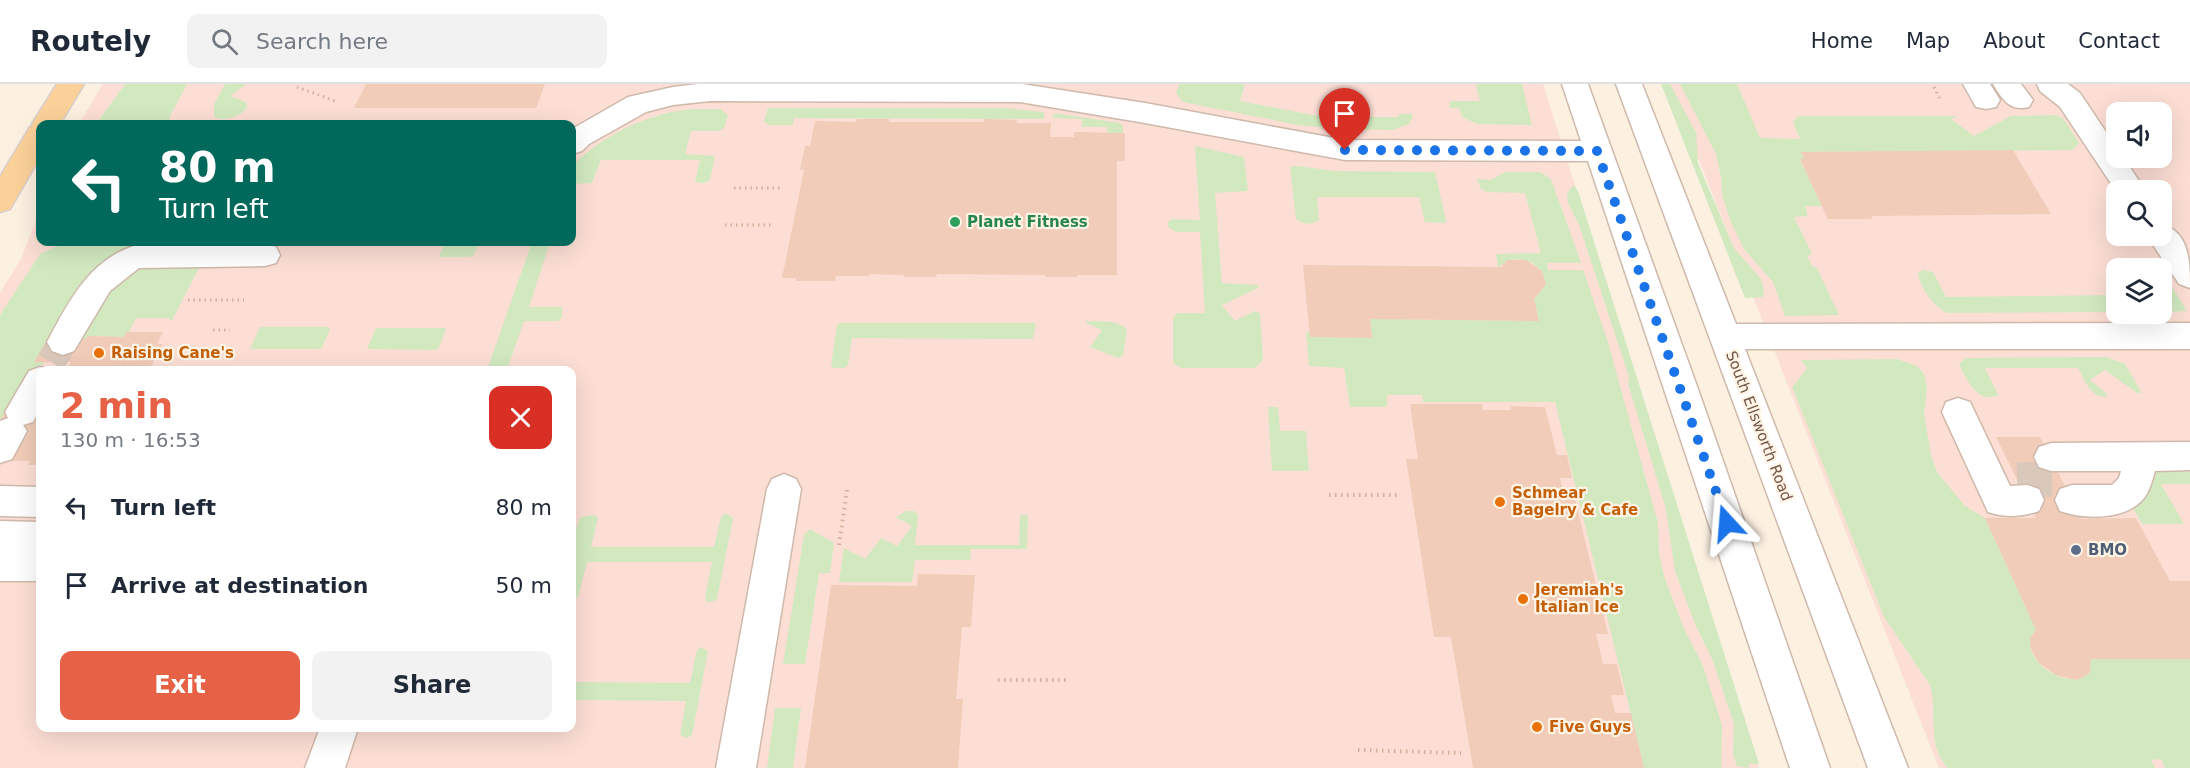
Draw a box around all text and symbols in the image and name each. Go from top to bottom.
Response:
search box [187,14,607,68]
text: Routely [30,25,151,58]
icon: search [208,25,241,58]
text: Search here [256,29,388,54]
text: Home [1811,29,1873,53]
text: Map [1906,29,1950,53]
text: About [1983,29,2045,53]
text: Contact [2078,29,2160,53]
pin [1319,88,1370,150]
icon: arrive [1328,97,1361,130]
map controls [2106,102,2172,324]
button: sound [2106,102,2172,168]
text: 80 m [159,143,276,192]
icon: left [60,144,138,222]
button: search [2106,180,2172,246]
text: Turn left [159,193,269,224]
place label: Planet Fitness [967,213,1088,231]
marker: Planet Fitness [948,215,962,229]
button: layers [2106,258,2172,324]
place label: Raising Cane's [111,344,234,362]
marker: Raising Cane's [92,346,106,360]
street label: South Ellsworth Road [1722,348,1796,504]
text: 2 min [60,385,173,426]
button: close [489,386,552,449]
text: 130 m · 16:53 [60,428,201,452]
place label: Schmear Bagelry & Cafe [1512,484,1638,519]
icon: left [60,491,93,524]
position arrow [1695,491,1759,555]
text: Turn left [111,495,216,520]
text: 80 m [496,495,552,520]
marker: Schmear Bagelry & Cafe [1493,495,1507,509]
place label: BMO [2088,541,2127,559]
marker: BMO [2069,543,2083,557]
icon: arrive [60,569,93,602]
text: Arrive at destination [111,573,368,598]
text: 50 m [496,573,552,598]
place label: Jeremiah's Italian Ice [1534,581,1623,616]
marker: Jeremiah's Italian Ice [1516,592,1530,606]
button: Exit [60,651,300,720]
button: Share [312,651,552,720]
place label: Five Guys [1549,718,1631,736]
marker: Five Guys [1530,720,1544,734]

